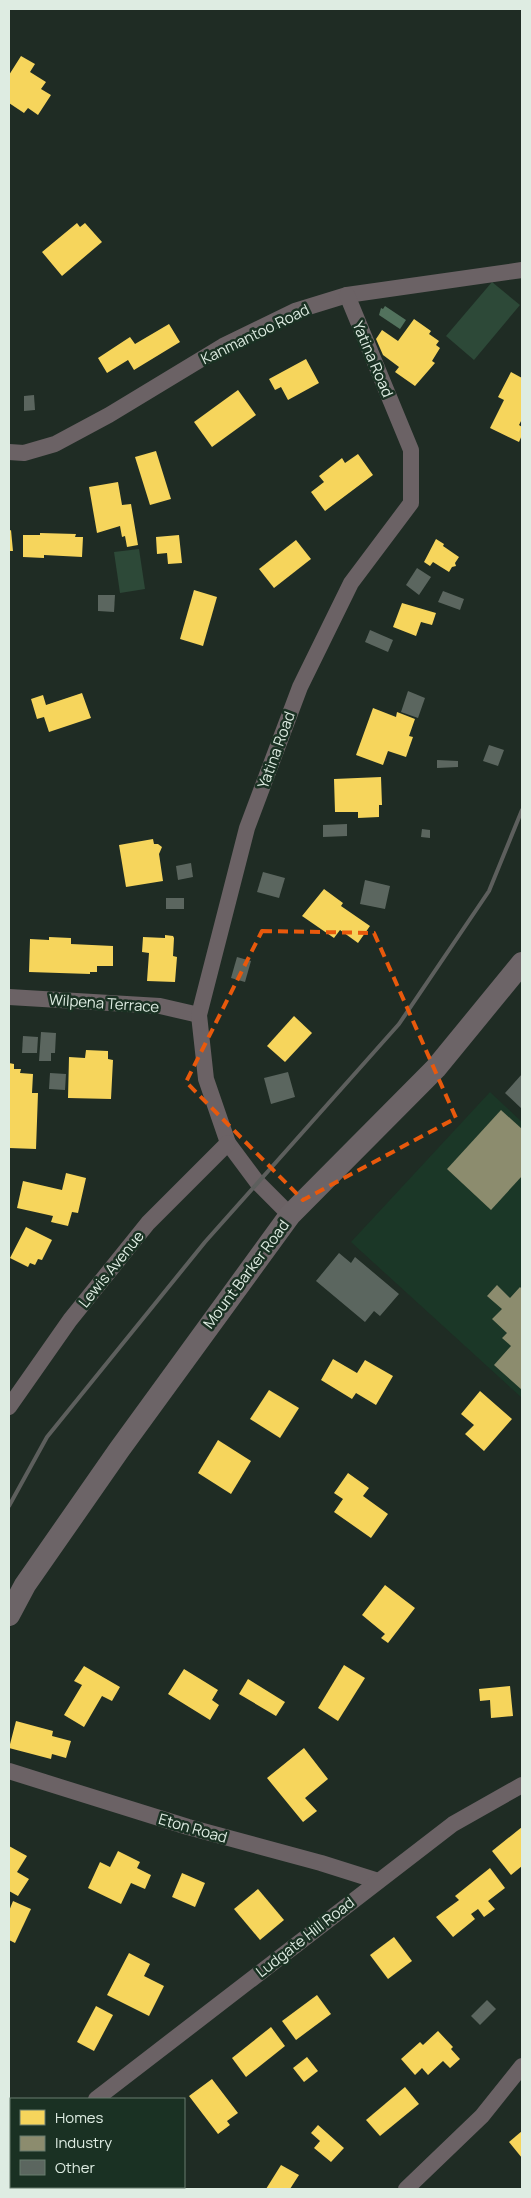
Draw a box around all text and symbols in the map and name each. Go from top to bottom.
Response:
street label: Kanmantoo Road [197,299,313,369]
street label: Yatina Road [348,318,398,400]
street label: Yatina Road [252,708,300,792]
street label: Wilpena Terrace [48,989,160,1017]
street label: Mount Barker Road [198,1215,294,1333]
street label: Lewis Avenue [73,1226,149,1312]
street label: Eton Road [156,1808,230,1848]
street label: Ludgate Hill Road [251,1892,359,1982]
legend [10,2098,185,2188]
text: Homes [55,2107,104,2128]
text: Industry [55,2132,112,2153]
text: Other [55,2157,96,2178]

